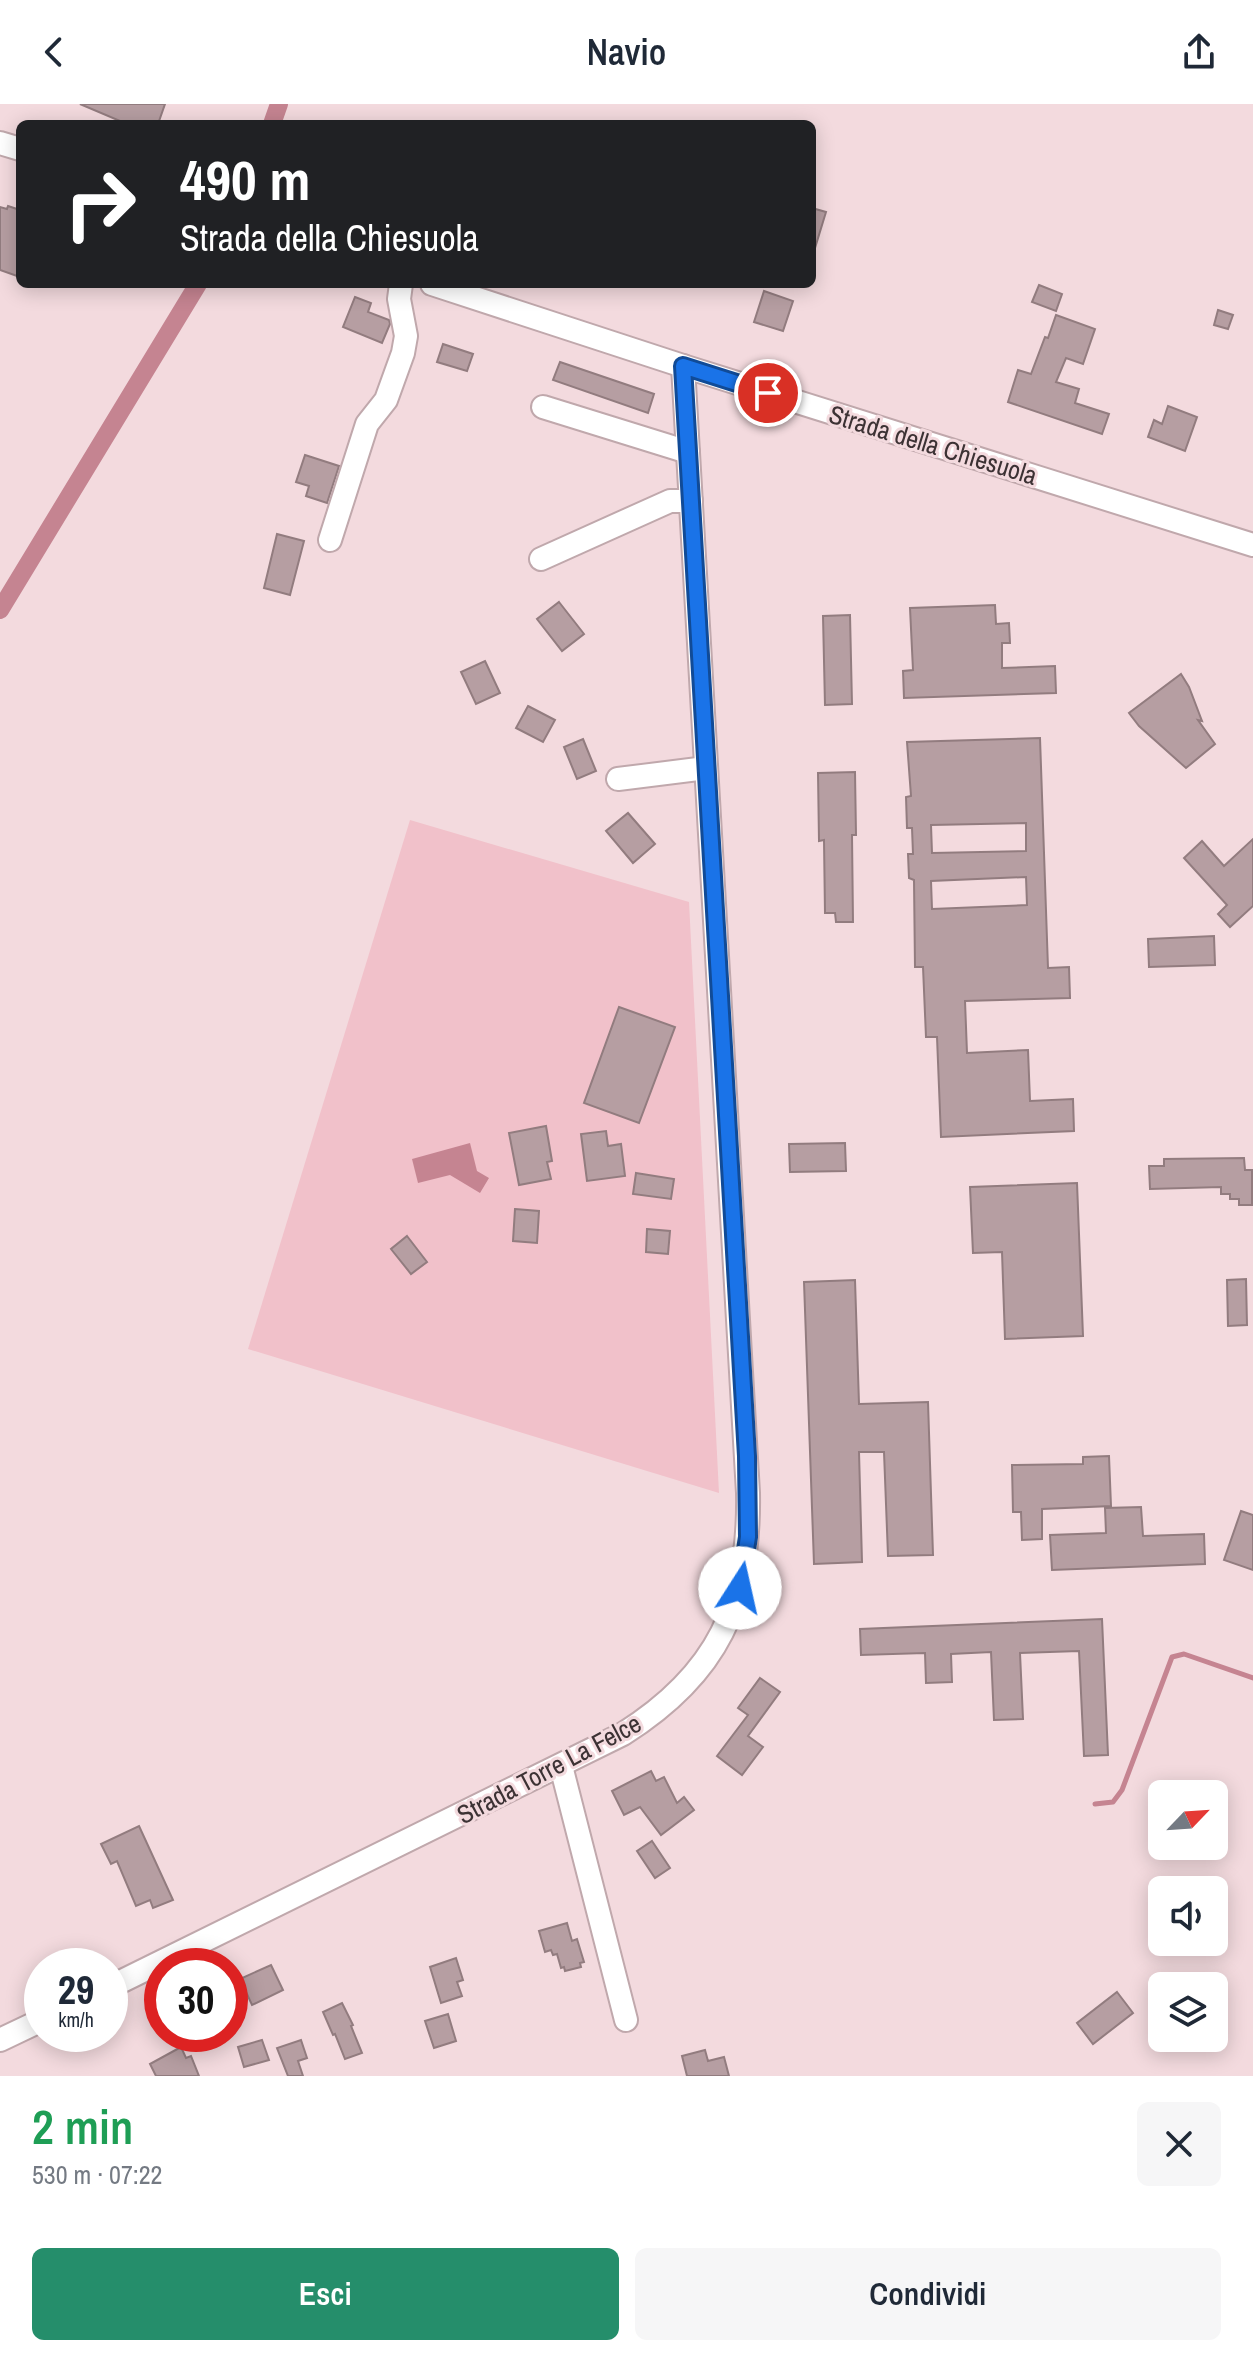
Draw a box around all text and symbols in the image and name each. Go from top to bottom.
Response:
text: Navio [587,28,666,76]
icon: back [32,30,76,74]
icon: share [1177,30,1221,74]
text: 490 m [180,142,310,217]
icon: right [48,152,152,256]
text: Strada della Chiesuola [180,214,479,262]
pin [734,359,802,427]
icon: arrive [746,371,790,415]
street label: Strada della Chiesuola [825,396,1042,493]
position arrow [698,1546,782,1630]
street label: Strada Torre La Felce [451,1705,647,1832]
north arrow [1148,1780,1228,1860]
map controls [1148,1780,1228,2052]
button: sound [1148,1876,1228,1956]
speed limit sign: 30 [144,1948,248,2052]
text: 29 [58,1963,94,2016]
button: layers [1148,1972,1228,2052]
text: km/h [58,2006,94,2033]
text: 2 min [32,2094,133,2159]
button: close [1137,2102,1221,2186]
text: 530 m · 07:22 [32,2157,162,2192]
button: Esci [32,2248,619,2340]
button: Condividi [635,2248,1221,2340]

